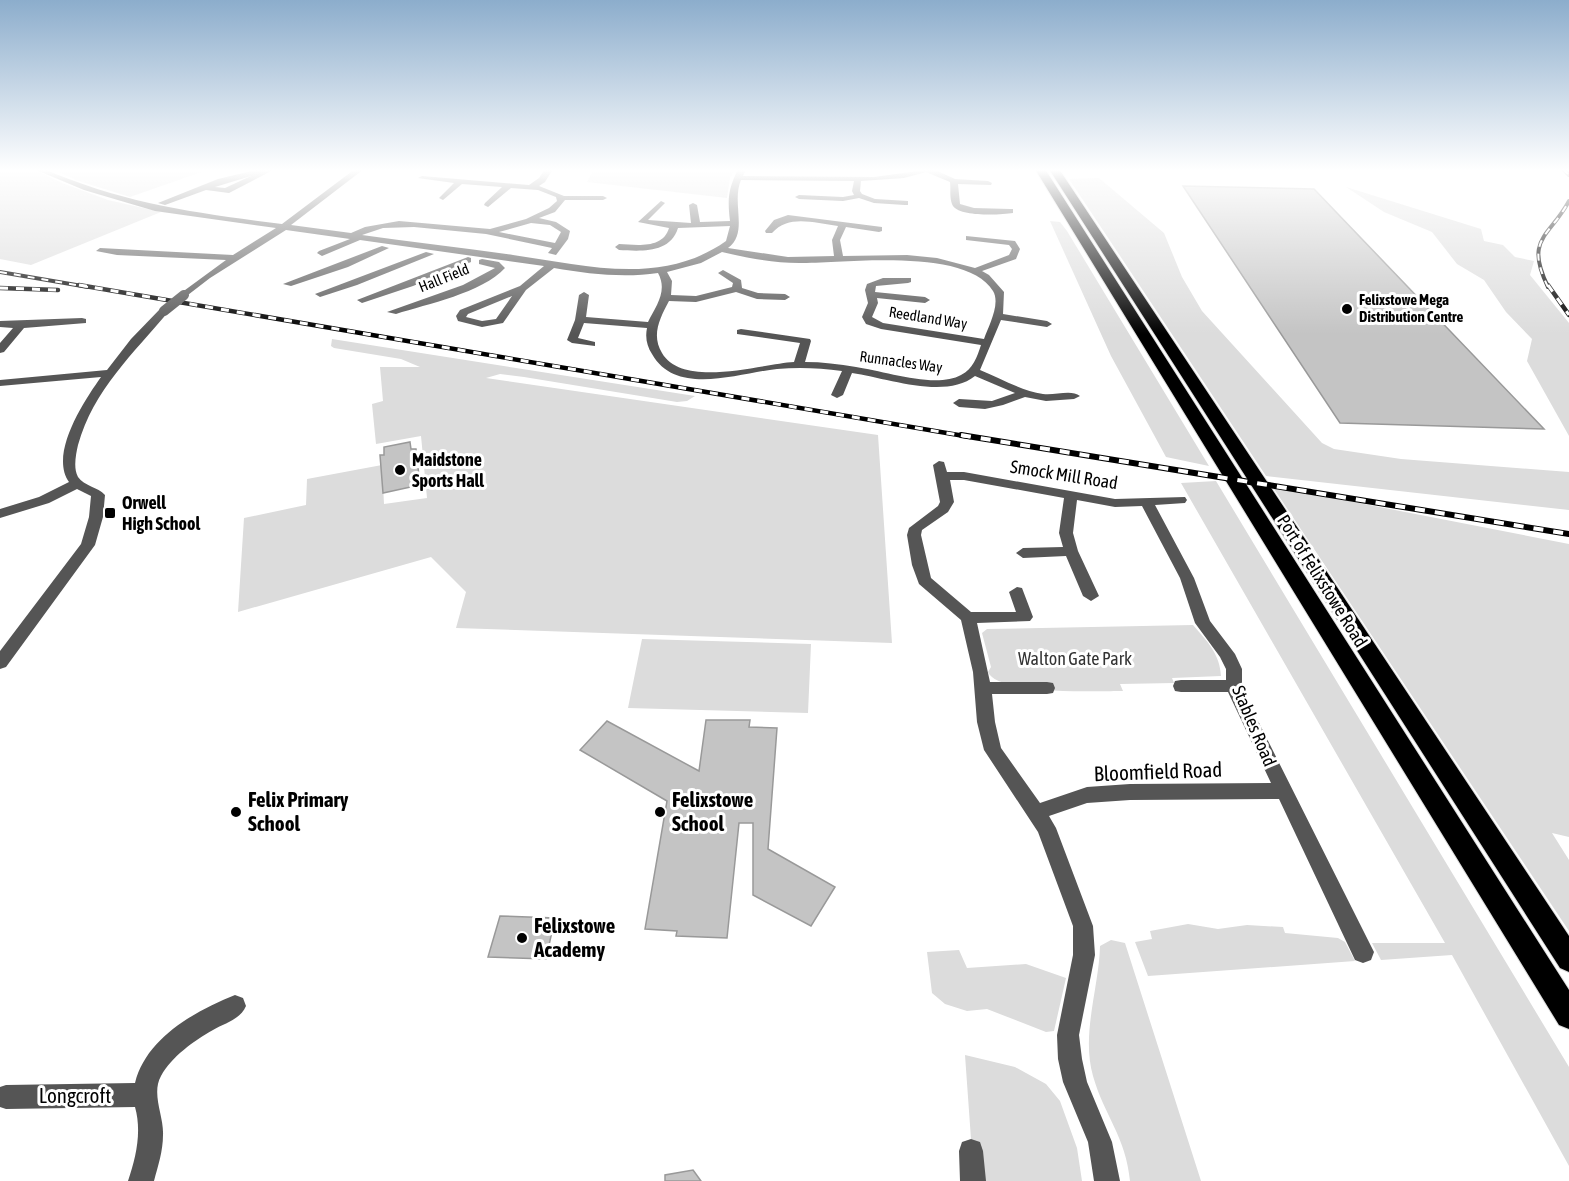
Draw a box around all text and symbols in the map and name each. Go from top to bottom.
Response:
street label: Hall Field [416,260,472,295]
place label: Felixstowe Mega Distribution Centre [1359,291,1463,325]
marker: Felixstowe Mega Distribution Centre [1340,302,1354,316]
street label: Reedland Way [888,303,968,332]
street label: Runnacles Way [859,347,944,376]
place label: Maidstone Sports Hall [412,449,484,491]
street label: Smock Mill Road [1009,456,1119,493]
marker: Maidstone Sports Hall [393,463,407,477]
place label: Orwell High School [122,492,200,534]
marker: Orwell High School [103,506,117,520]
street label: Port of Felixstowe Road [1273,511,1372,651]
park label: Walton Gate Park [1018,648,1132,669]
street label: Stables Road [1228,682,1281,769]
street label: Bloomfield Road [1093,757,1223,785]
place label: Felix Primary School [248,787,349,835]
place label: Felixstowe School [672,787,753,835]
marker: Felix Primary School [229,805,243,819]
marker: Felixstowe School [653,805,667,819]
place label: Felixstowe Academy [533,913,615,961]
marker: Felixstowe Academy [515,931,529,945]
street label: Longcroft [39,1083,111,1107]

